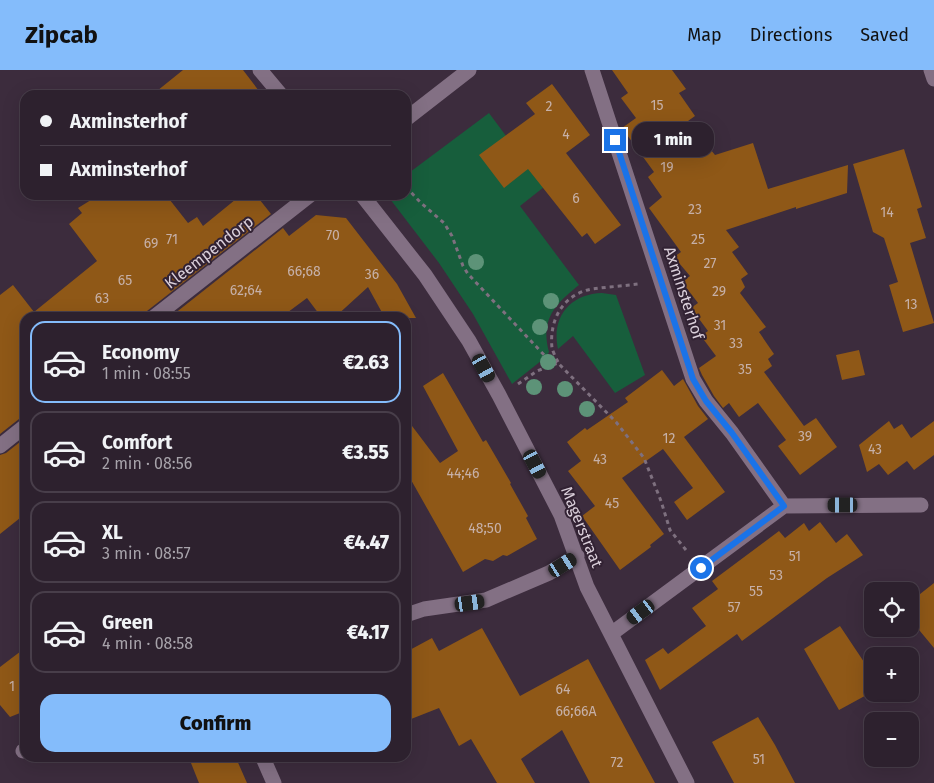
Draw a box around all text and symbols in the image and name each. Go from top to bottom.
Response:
text: Zipcab [25,21,98,49]
text: Map [687,24,722,46]
text: Directions [750,24,832,46]
text: Saved [860,24,909,46]
house number: 15 [650,97,664,114]
house number: 2 [546,98,553,115]
text: Axminsterhof [70,110,186,133]
callout: 1 min [632,122,715,158]
house number: 4 [562,126,570,143]
route end [604,129,626,151]
text: 1 min [654,130,692,149]
text: Axminsterhof [70,158,186,181]
house number: 19 [660,159,674,176]
house number: 6 [572,190,580,207]
house number: 23 [688,201,702,218]
house number: 14 [880,204,894,221]
street label: Kleempendorp [161,211,257,293]
house number: 70 [326,227,340,244]
house number: 71 [166,231,178,248]
house number: 25 [691,231,705,248]
house number: 69 [144,235,158,252]
street label: Axminsterhof [660,244,708,343]
house number: 27 [703,255,717,272]
house number: 66;68 [287,263,321,280]
house number: 36 [365,266,379,283]
house number: 65 [118,272,132,289]
house number: 62;64 [230,282,263,299]
house number: 29 [712,283,726,300]
house number: 63 [95,290,109,307]
house number: 13 [904,296,918,313]
house number: 31 [714,317,726,334]
house number: 33 [729,335,743,352]
icon: car [42,340,87,385]
text: Economy [102,341,179,364]
text: €2.63 [343,351,389,374]
car [470,351,497,385]
house number: 35 [738,361,752,378]
text: 1 min · 08:55 [102,364,191,383]
house number: 39 [798,428,812,445]
icon: car [42,430,87,475]
house number: 12 [663,430,676,447]
text: Comfort [102,431,172,454]
text: €3.55 [342,441,389,464]
house number: 43 [868,441,882,458]
car [521,447,548,481]
house number: 43 [593,451,607,468]
text: 2 min · 08:56 [102,454,192,473]
house number: 44;46 [446,465,480,482]
street label: Magerstraat [557,484,607,570]
house number: 45 [605,495,619,512]
car [828,498,858,513]
icon: car [42,520,87,565]
house number: 48;50 [468,520,502,537]
text: XL [102,521,123,544]
text: €4.47 [344,531,389,554]
text: 3 min · 08:57 [102,544,191,563]
house number: 51 [789,548,801,565]
car [546,551,579,579]
route start [690,557,712,579]
house number: 53 [769,567,783,584]
map controls [864,582,919,767]
button: locate [864,582,919,637]
house number: 55 [749,583,763,600]
car [454,593,485,613]
car [624,597,657,627]
house number: 57 [728,599,740,616]
icon: car [42,610,87,655]
text: Green [102,611,153,634]
text: €4.17 [347,621,389,644]
text: 4 min · 08:58 [102,634,193,653]
button: + [864,647,919,702]
house number: 1 [9,678,15,695]
house number: 64 [556,681,571,698]
button: Confirm [40,694,391,752]
house number: 66;66A [555,703,597,720]
button: − [864,712,919,767]
house number: 51 [753,751,765,768]
house number: 72 [611,754,624,771]

